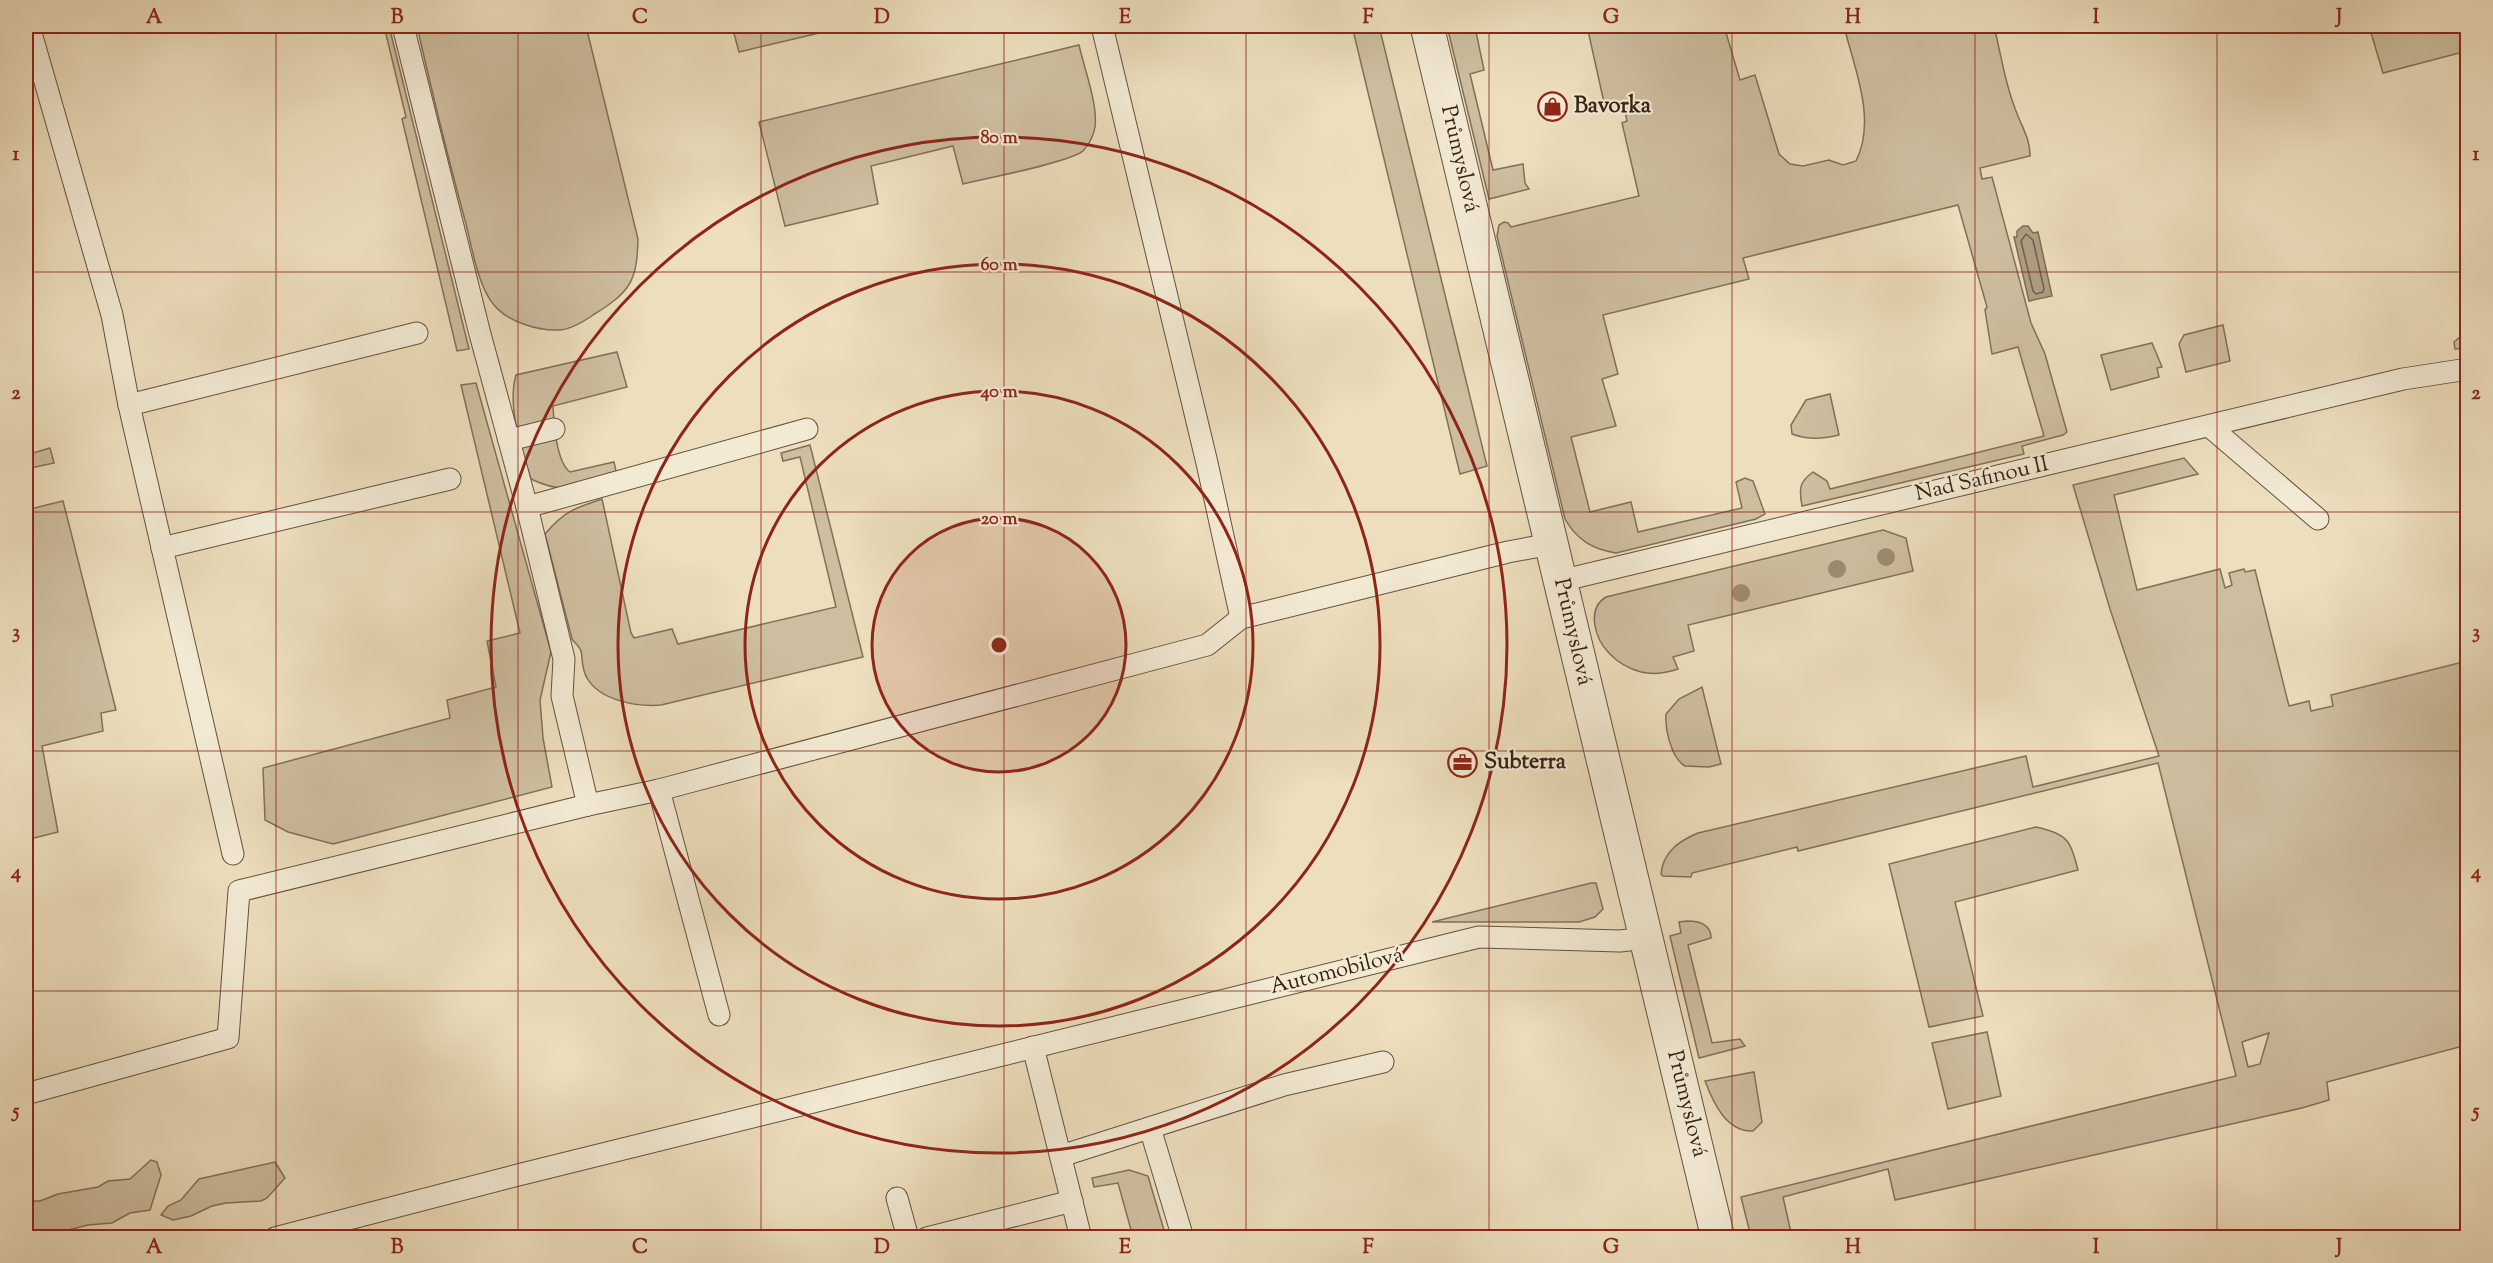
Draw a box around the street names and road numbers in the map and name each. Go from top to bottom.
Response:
street label: Průmyslová [1431,102,1487,216]
street label: Nad Safinou II [1912,449,2052,511]
street label: Průmyslová [1544,575,1600,689]
street label: Automobilová [1267,940,1407,1004]
street label: Průmyslová [1657,1047,1715,1161]

